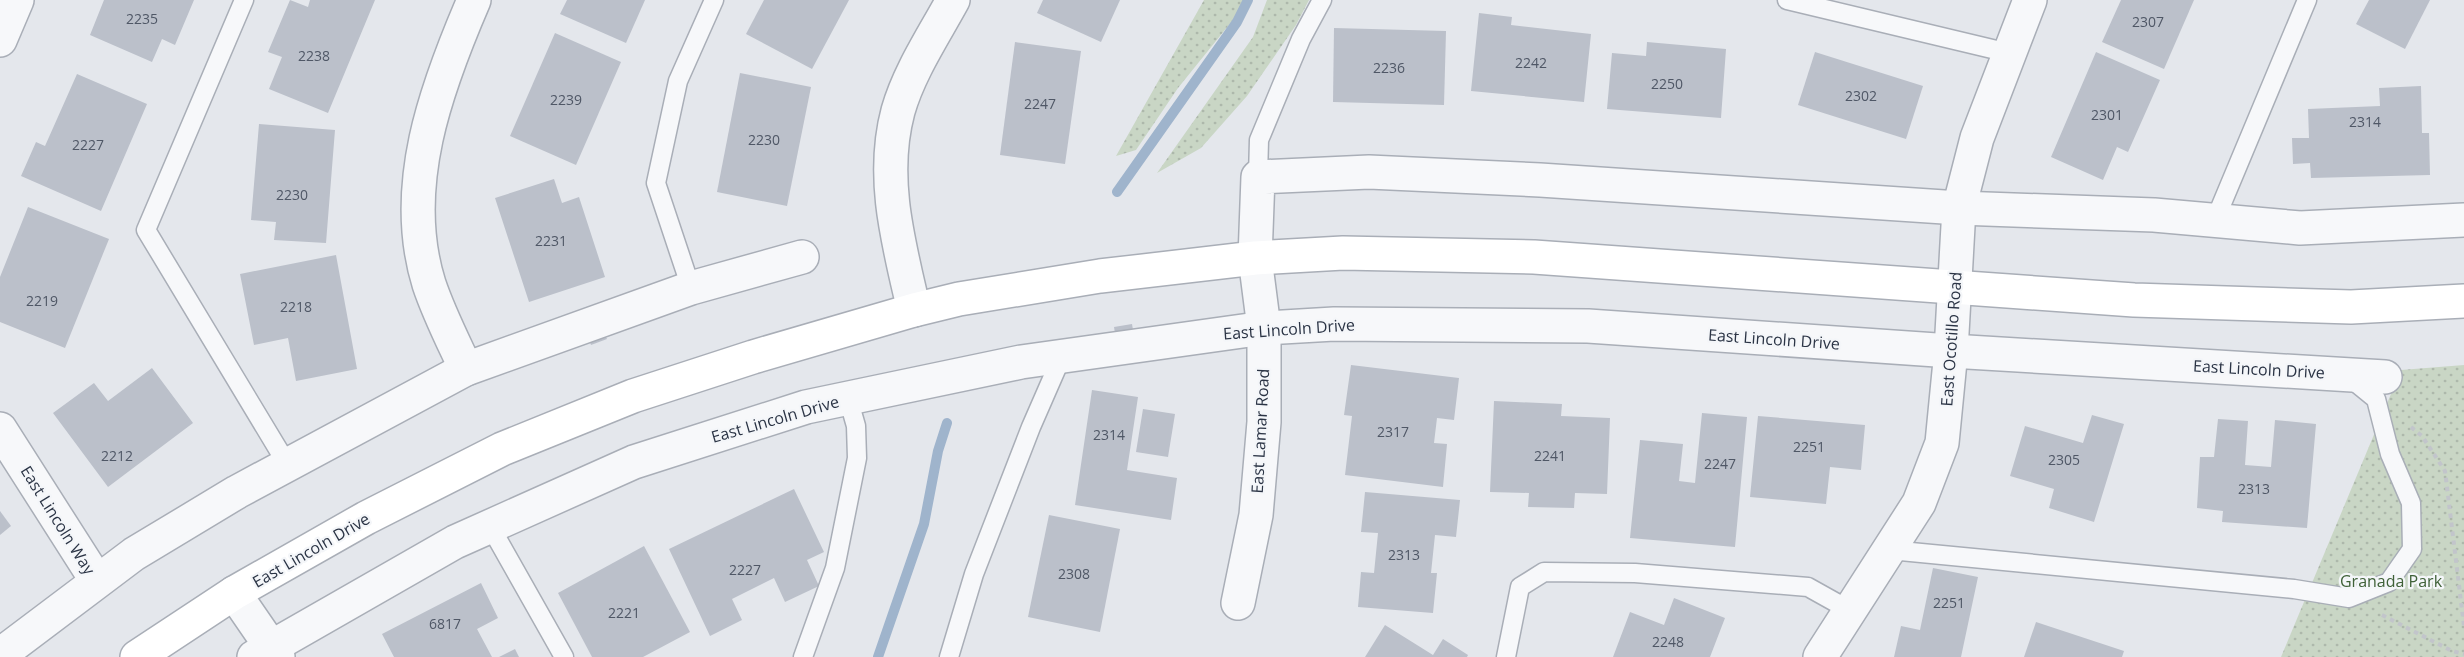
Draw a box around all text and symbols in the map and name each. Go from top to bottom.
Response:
house number: 2235 [126,9,158,28]
house number: 2307 [2132,12,2164,31]
house number: 2238 [298,46,330,65]
house number: 2242 [1515,53,1547,72]
house number: 2236 [1373,58,1405,77]
house number: 2250 [1651,74,1683,93]
house number: 2302 [1845,86,1877,105]
house number: 2239 [550,90,582,109]
house number: 2247 [1024,94,1056,113]
house number: 2301 [2091,105,2123,124]
house number: 2314 [2349,112,2381,131]
house number: 2230 [748,130,780,149]
house number: 2227 [72,135,104,154]
house number: 2230 [276,185,308,204]
house number: 2231 [535,231,567,250]
street label: East Ocotillo Road [1935,271,1967,407]
house number: 2219 [26,291,58,310]
house number: 2218 [280,297,312,316]
street label: East Lincoln Drive [1222,313,1356,345]
street label: East Lincoln Drive [1707,323,1841,355]
street label: East Lincoln Drive [2193,355,2325,383]
street label: East Lamar Road [1246,368,1274,494]
street label: East Lincoln Drive [709,390,841,448]
house number: 2317 [1377,422,1409,441]
house number: 2314 [1093,425,1125,444]
house number: 2251 [1793,437,1825,456]
house number: 2212 [101,446,133,465]
house number: 2241 [1534,446,1566,465]
house number: 2305 [2048,450,2080,469]
house number: 2247 [1704,454,1736,473]
street label: East Lincoln Way [16,461,101,579]
house number: 2313 [2238,479,2270,498]
street label: East Lincoln Drive [248,507,374,593]
house number: 2313 [1388,545,1420,564]
house number: 2227 [729,560,761,579]
house number: 2308 [1058,564,1090,583]
park label: Granada Park [2340,570,2443,592]
house number: 2251 [1933,593,1965,612]
house number: 2221 [608,603,640,622]
house number: 6817 [429,614,461,633]
house number: 2248 [1652,632,1684,651]

